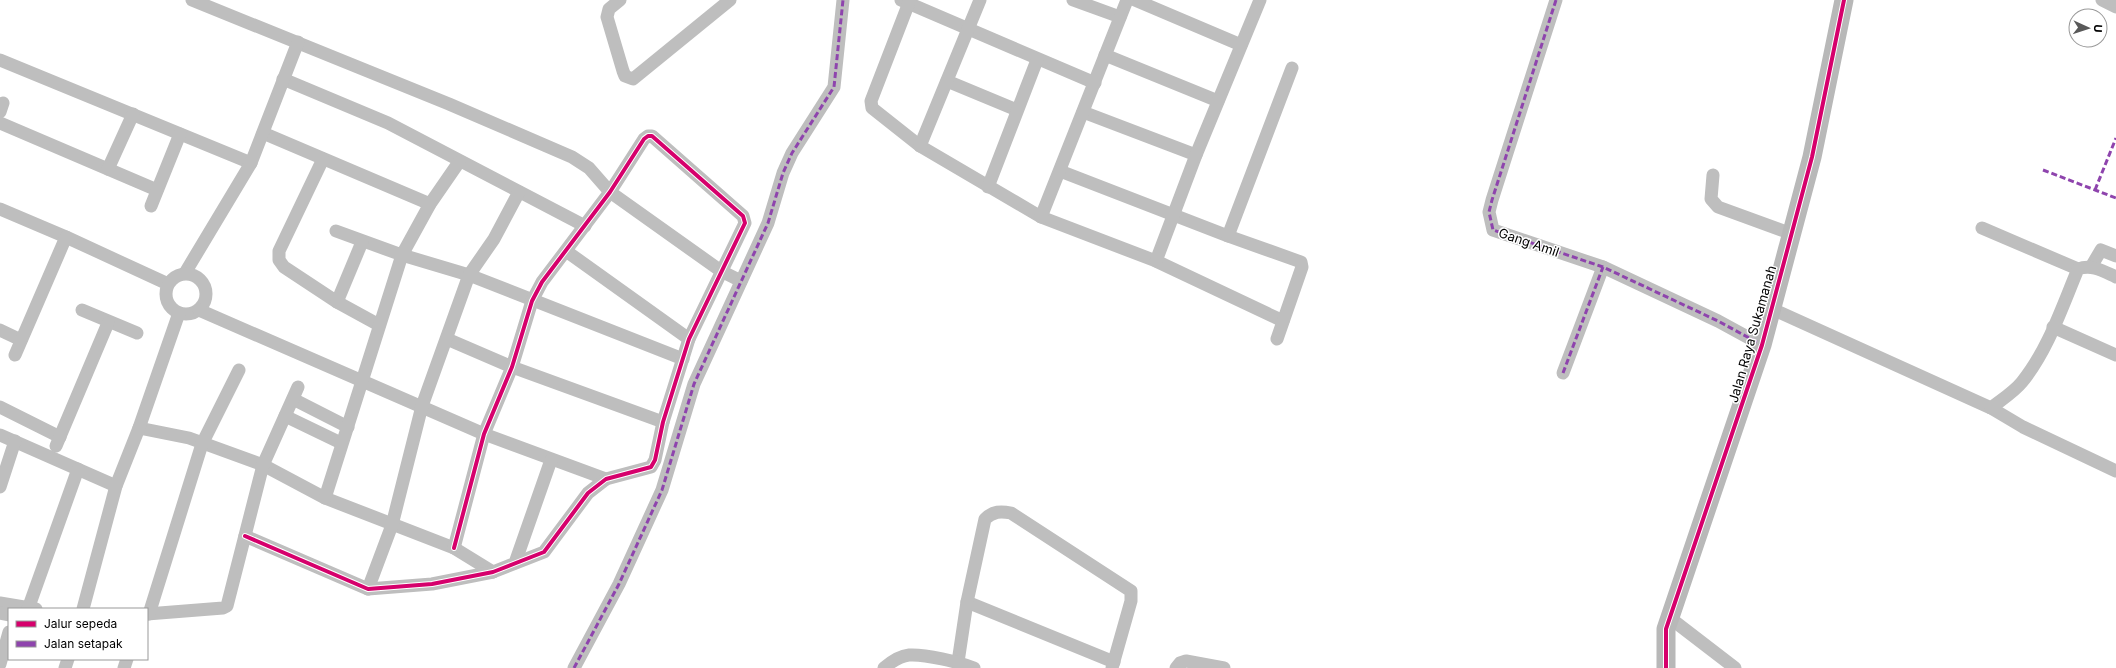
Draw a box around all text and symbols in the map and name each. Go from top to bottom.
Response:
north arrow [2068,8,2108,48]
text: U [2091,24,2105,33]
street label: Gang Amil [1497,224,1561,260]
street label: Jalan Raya Sukamanah [1725,264,1779,404]
legend [8,608,148,660]
text: Jalur sepeda [44,616,117,631]
text: Jalan setapak [44,636,123,651]

